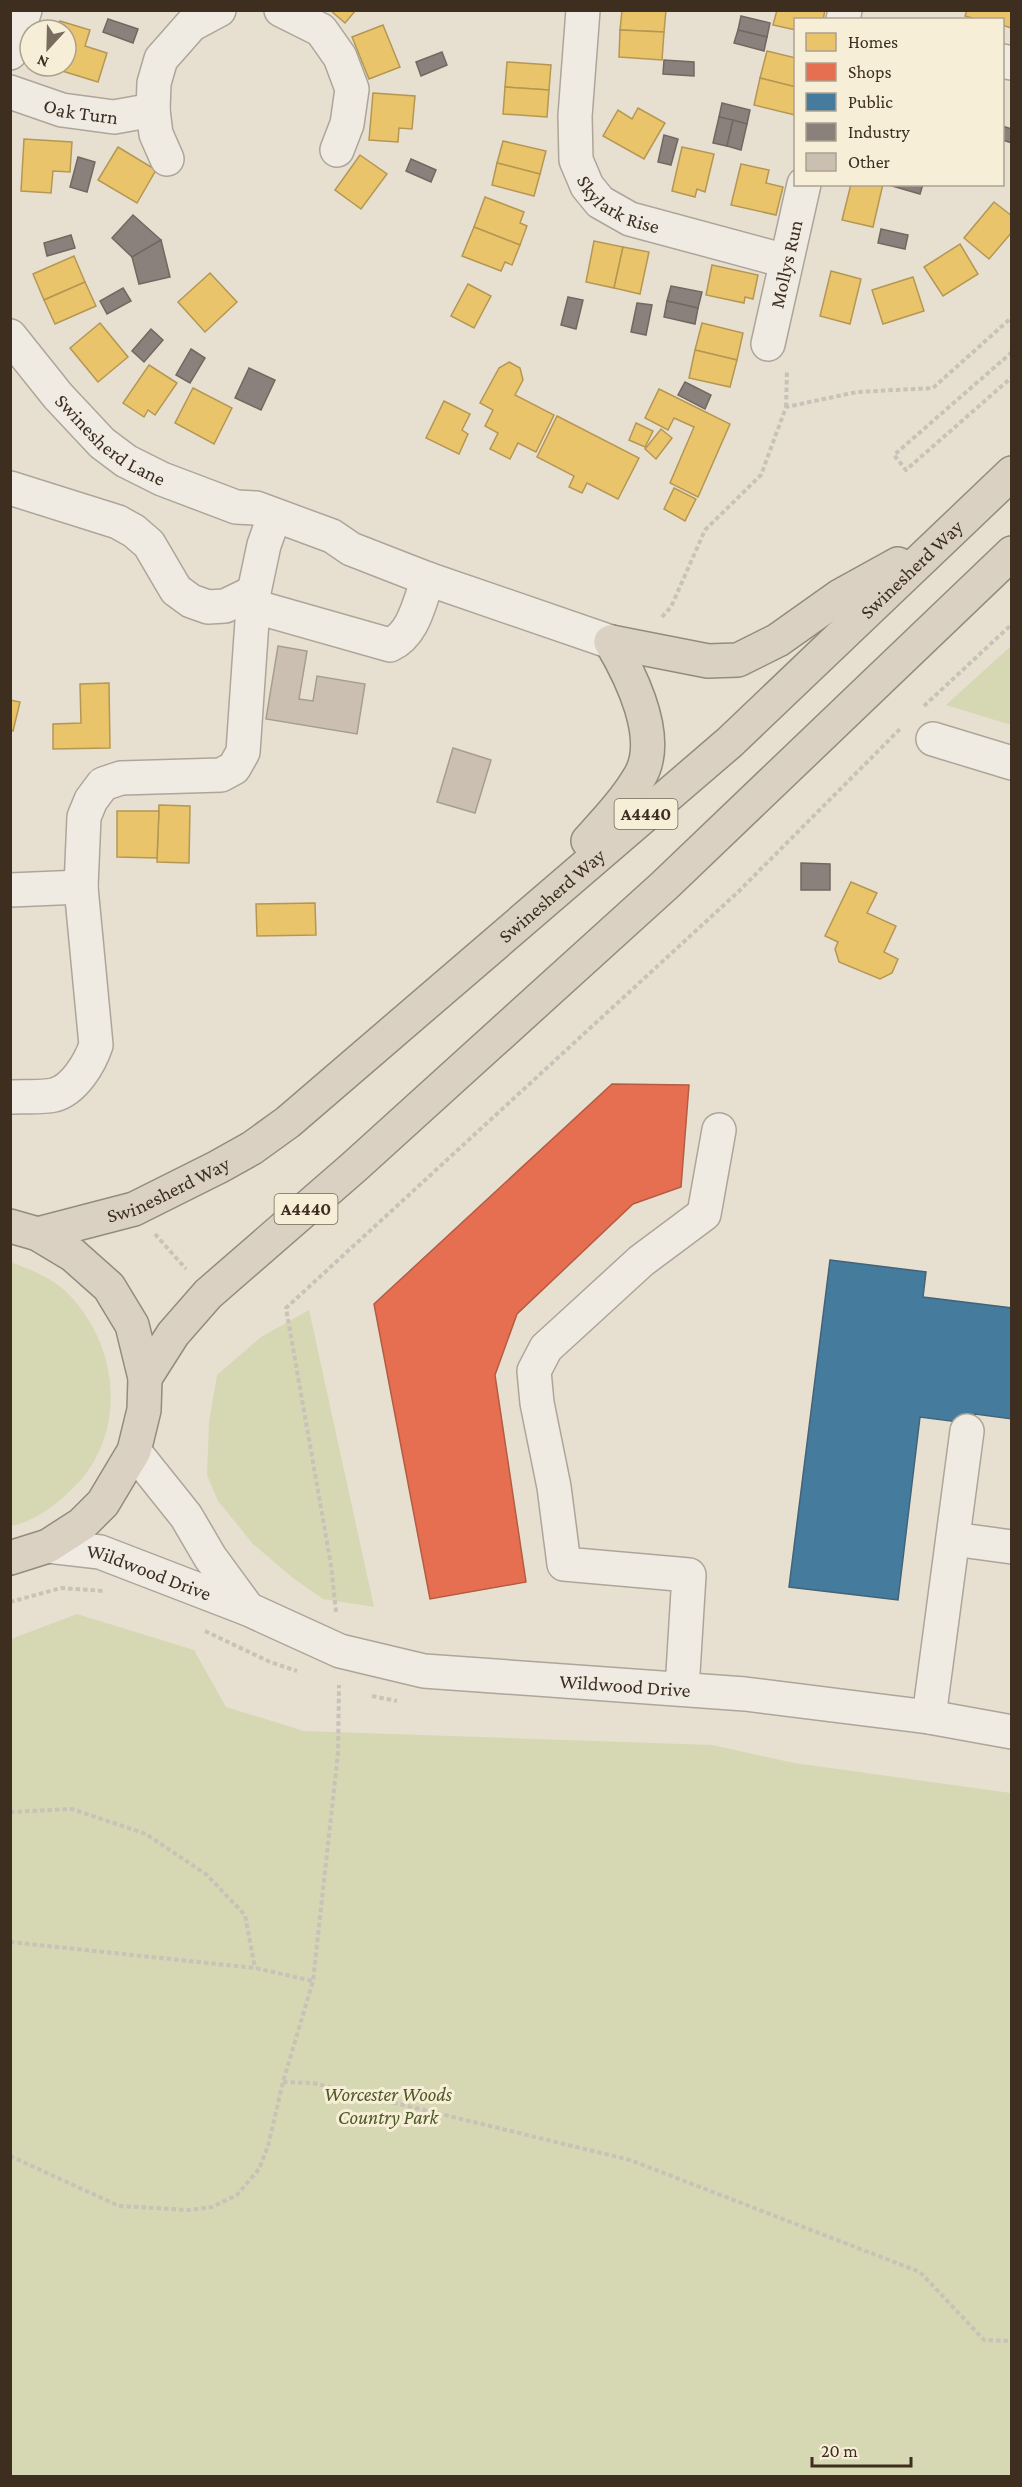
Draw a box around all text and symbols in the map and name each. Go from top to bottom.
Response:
north arrow [18,18,78,78]
legend [794,18,1004,186]
text: Homes [848,32,898,52]
text: N [34,51,51,71]
text: Shops [848,62,892,82]
text: Public [848,92,893,112]
street label: Oak Turn [41,94,120,128]
text: Industry [848,122,911,142]
text: Other [848,152,891,172]
street label: Skylark Rise [573,172,662,238]
street label: Mollys Run [765,217,807,310]
street label: Swinesherd Lane [51,389,169,490]
street label: Swinesherd Way [856,515,968,623]
road number: A4440 [614,799,678,829]
street label: Swinesherd Way [494,843,610,947]
street label: Swinesherd Way [104,1151,234,1227]
road number: A4440 [274,1194,338,1224]
street label: Wildwood Drive [86,1540,215,1605]
street label: Wildwood Drive [559,1670,692,1701]
park label: Worcester Woods Country Park [324,2083,453,2129]
scale bar [812,2430,911,2468]
text: 20 m [821,2441,858,2461]

